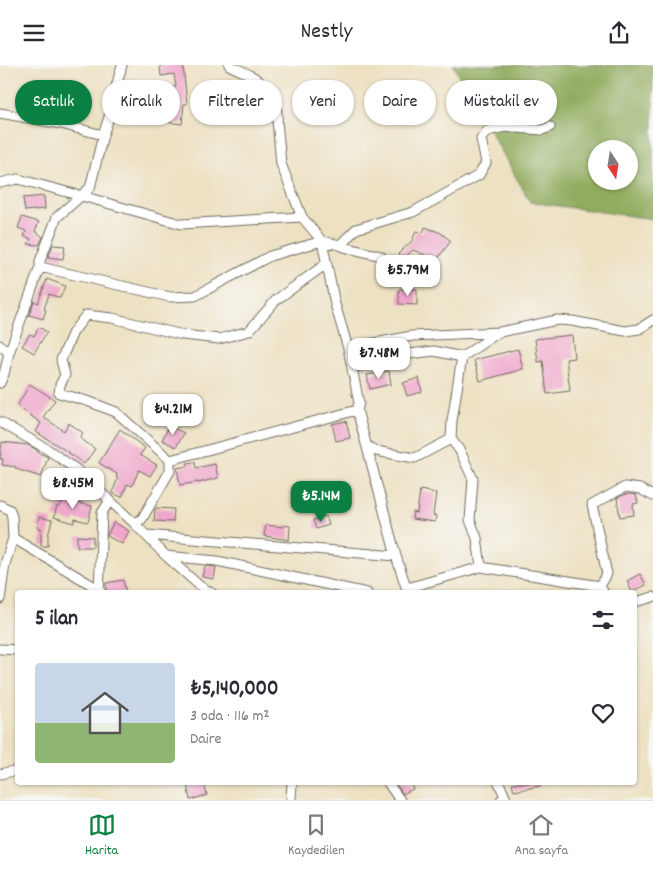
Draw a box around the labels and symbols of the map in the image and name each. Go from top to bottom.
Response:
north arrow [588,140,638,190]
pin: ₺5.79M [367,255,449,297]
pin: ₺7.48M [338,337,420,380]
pin: ₺4.21M [132,393,214,436]
pin: ₺8.45M [32,467,114,510]
pin: ₺5.14M [280,481,362,523]

